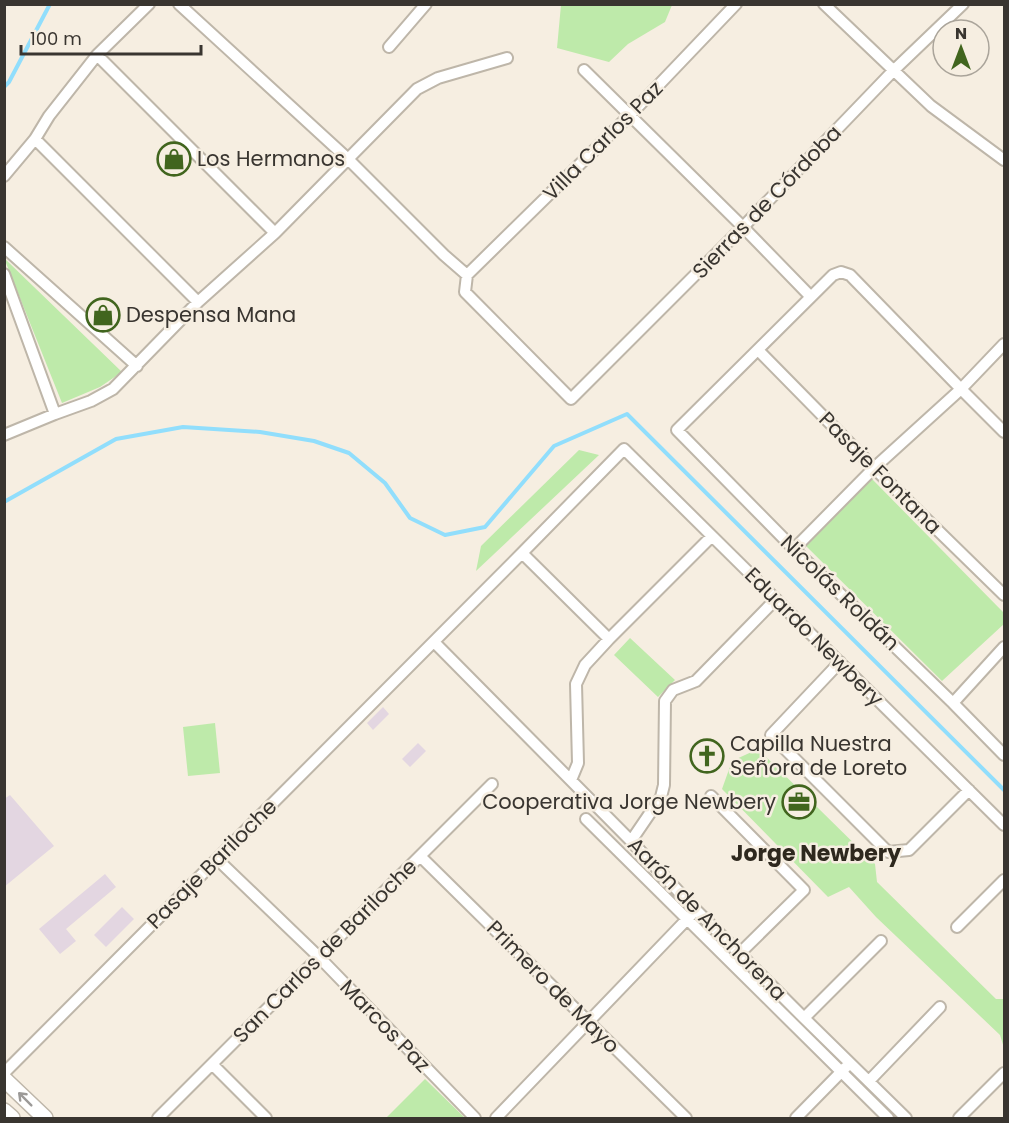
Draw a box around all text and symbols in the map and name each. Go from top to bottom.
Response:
scale bar [21,18,201,56]
north arrow [931,18,991,78]
text: N [955,22,967,45]
text: 100 m [30,26,82,51]
street label: Villa Carlos Paz [536,74,669,207]
street label: Sierras de Córdoba [686,118,848,285]
shop icon: Los Hermanos [156,141,192,177]
place label: Los Hermanos [197,144,345,173]
shop icon: Despensa Mana [85,297,121,333]
place label: Despensa Mana [126,300,296,329]
street label: Pasaje Fontana [813,405,948,540]
street label: Nicolás Roldán [774,528,906,657]
street label: Eduardo Newbery [738,561,890,713]
place label: Capilla Nuestra Señora de Loreto [730,729,907,782]
church icon: Capilla Nuestra Señora de Loreto [689,738,725,774]
office icon: Cooperativa Jorge Newbery [781,784,817,820]
place label: Cooperativa Jorge Newbery [482,787,776,816]
street label: Pasaje Bariloche [140,792,283,935]
street label: Aarón de Anchorena [621,830,793,1007]
district label: Jorge Newbery [731,838,901,869]
street label: San Carlos de Bariloche [226,852,423,1049]
street label: Primero de Mayo [480,914,626,1060]
street label: Marcos Paz [334,973,437,1078]
one-way arrow [17,1091,32,1106]

